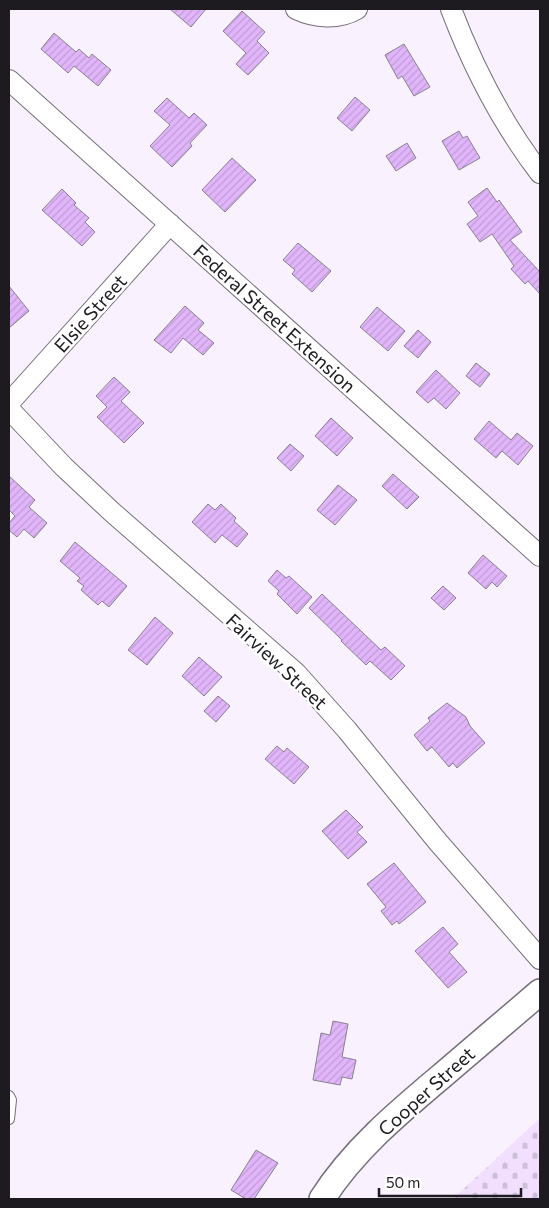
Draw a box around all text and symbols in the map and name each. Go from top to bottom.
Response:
street label: Federal Street Extension [189,239,361,397]
street label: Elsie Street [49,269,131,357]
street label: Fairview Street [222,608,332,714]
street label: Cooper Street [373,1042,479,1140]
scale bar [379,1166,522,1198]
text: 50 m [386,1173,420,1191]

